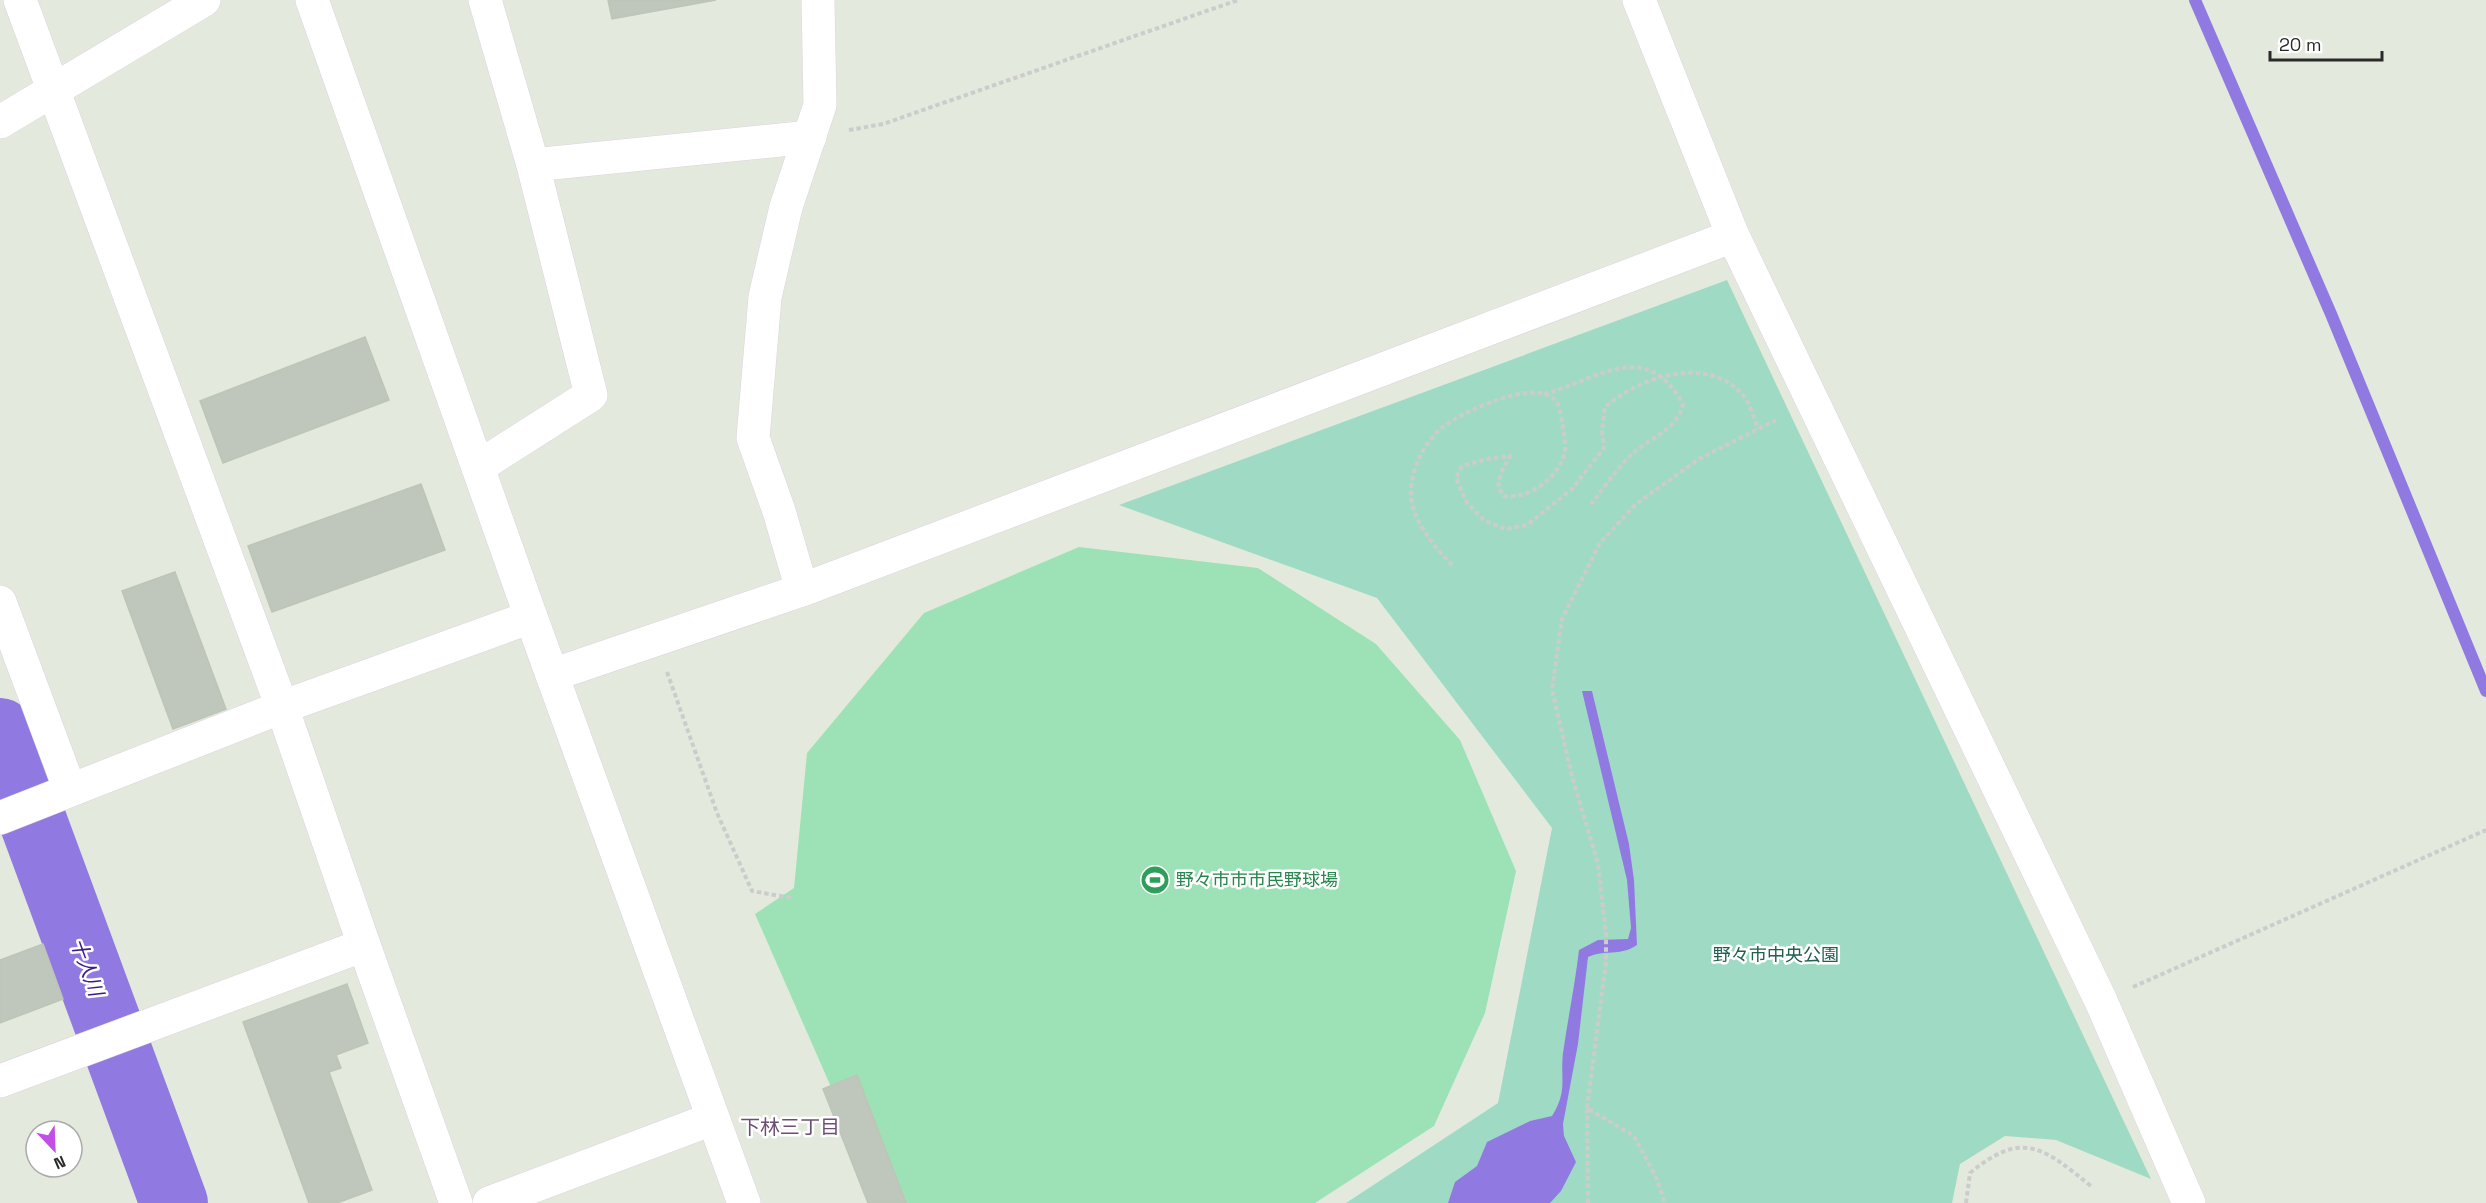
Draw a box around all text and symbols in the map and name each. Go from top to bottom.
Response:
scale bar [2270,24,2382,62]
text: 20 m [2279,33,2322,56]
sports icon: 野々市市市民野球場 [1139,864,1171,896]
place label: 野々市市市民野球場 [1176,868,1338,891]
water label: 十人川 [65,934,110,1002]
park label: 野々市中央公園 [1713,943,1839,966]
district label: 下林三丁目 [740,1114,840,1140]
north arrow [24,1119,84,1179]
text: N [51,1151,69,1174]

